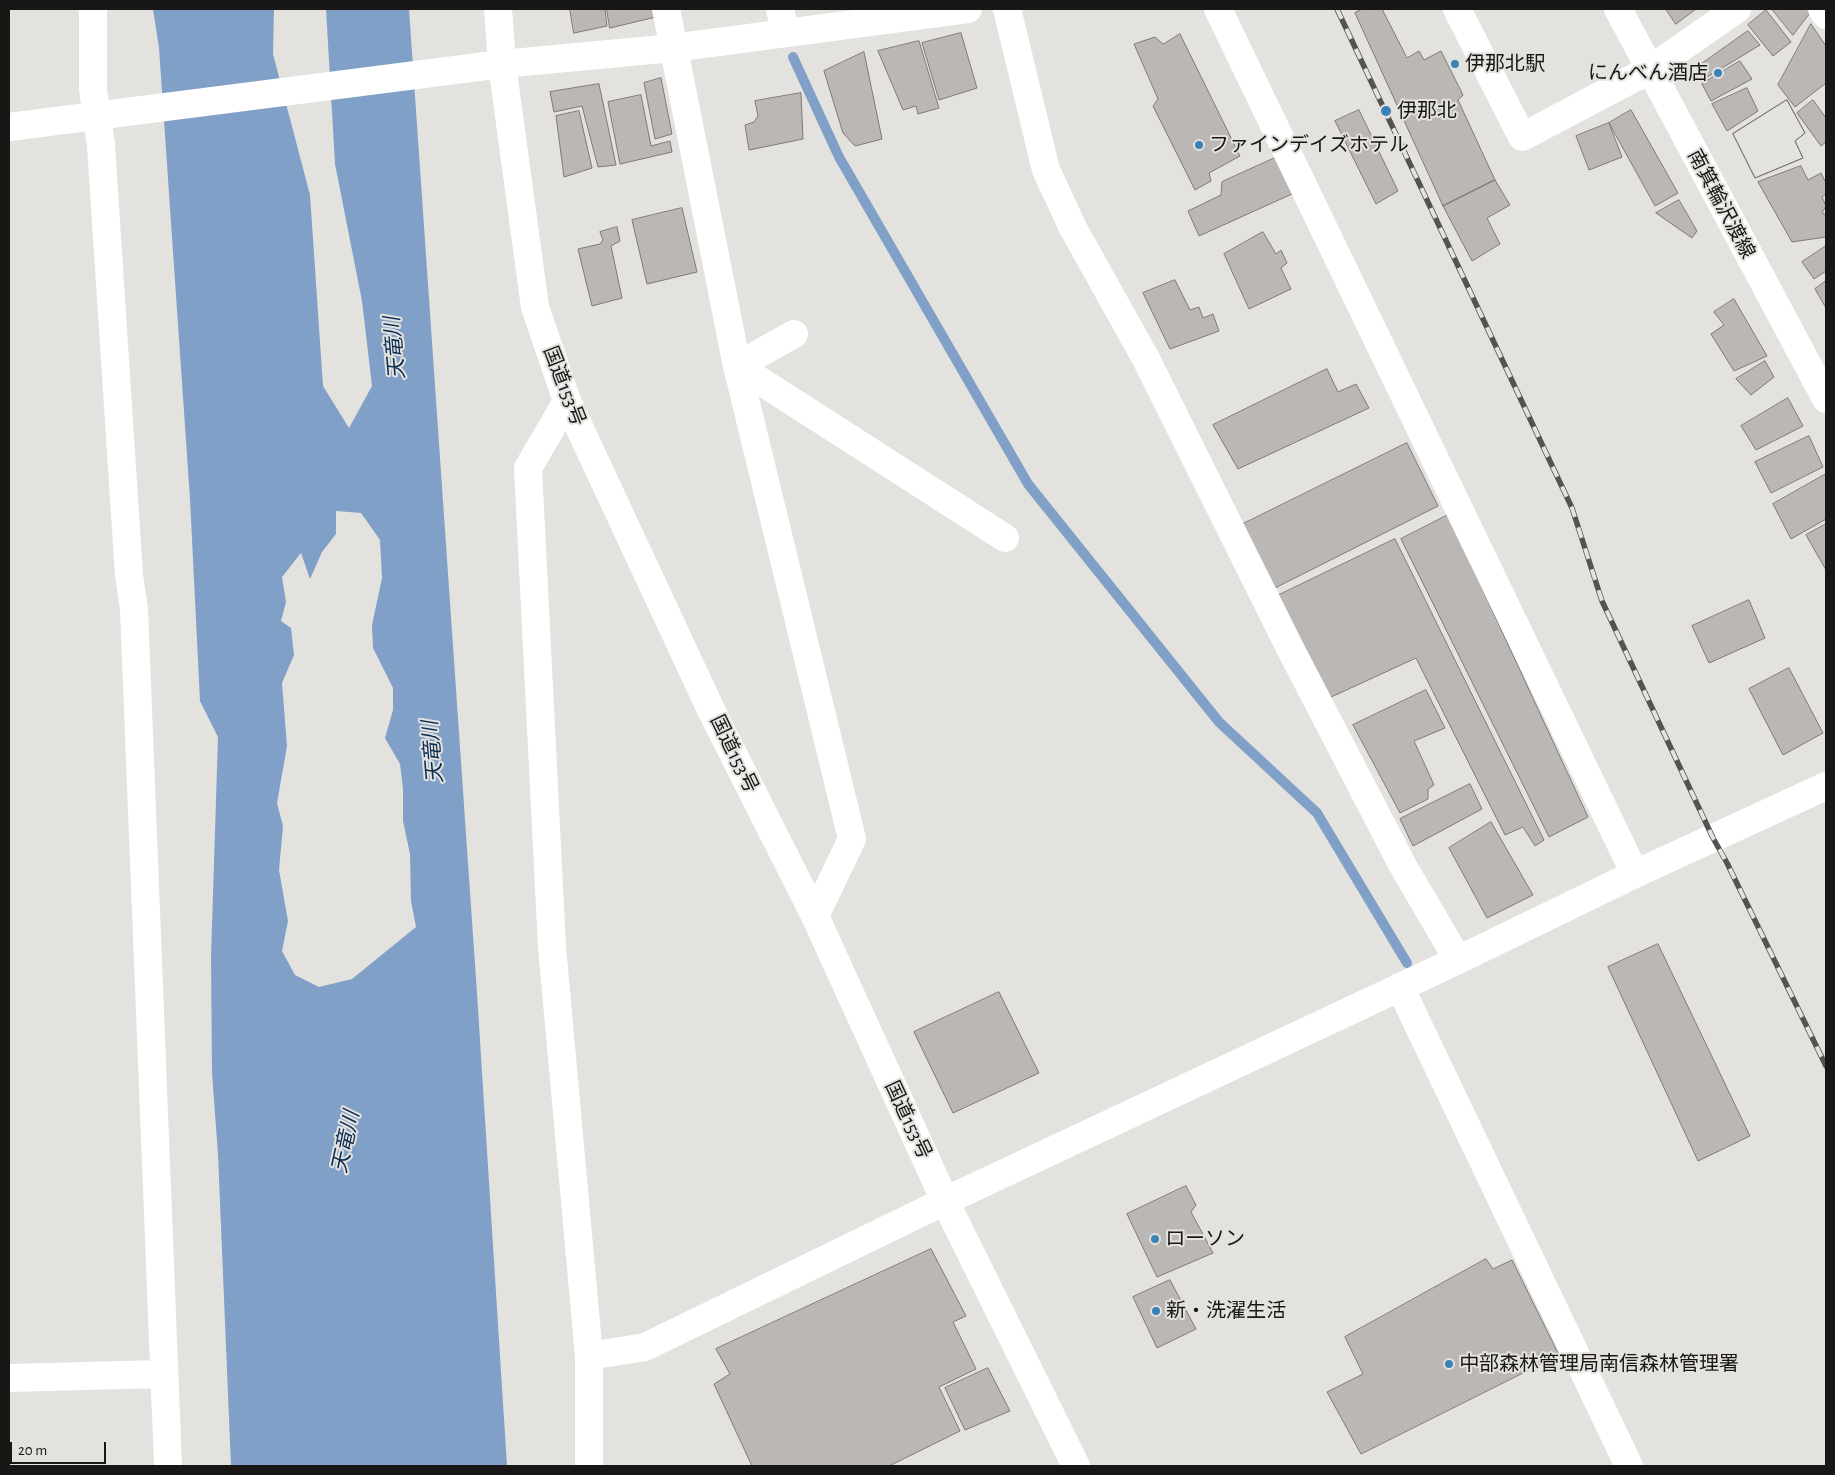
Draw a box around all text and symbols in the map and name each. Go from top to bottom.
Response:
place label: 伊那北駅 [1465,52,1545,76]
marker: 伊那北駅 [1449,58,1461,70]
place label: にんべん酒店 [1588,61,1708,85]
marker: にんべん酒店 [1712,67,1724,79]
place label: 伊那北 [1397,99,1457,123]
marker: 伊那北 [1379,104,1393,118]
place label: ファインデイズホテル [1209,133,1409,157]
marker: ファインデイズホテル [1193,139,1205,151]
street label: 南箕輪沢渡線 [1682,145,1760,263]
water label: 天竜川 [380,316,410,380]
street label: 国道153号 [538,343,590,429]
street label: 国道153号 [705,711,763,797]
water label: 天竜川 [418,720,448,784]
street label: 国道153号 [879,1077,937,1163]
water label: 天竜川 [327,1109,365,1175]
place label: ローソン [1165,1227,1245,1251]
marker: ローソン [1149,1233,1161,1245]
place label: 新・洗濯生活 [1166,1299,1286,1323]
marker: 新・洗濯生活 [1150,1305,1162,1317]
place label: 中部森林管理局南信森林管理署 [1459,1352,1739,1376]
marker: 中部森林管理局南信森林管理署 [1443,1358,1455,1370]
scale bar [12,1432,109,1464]
text: 20 m [18,1443,47,1458]

